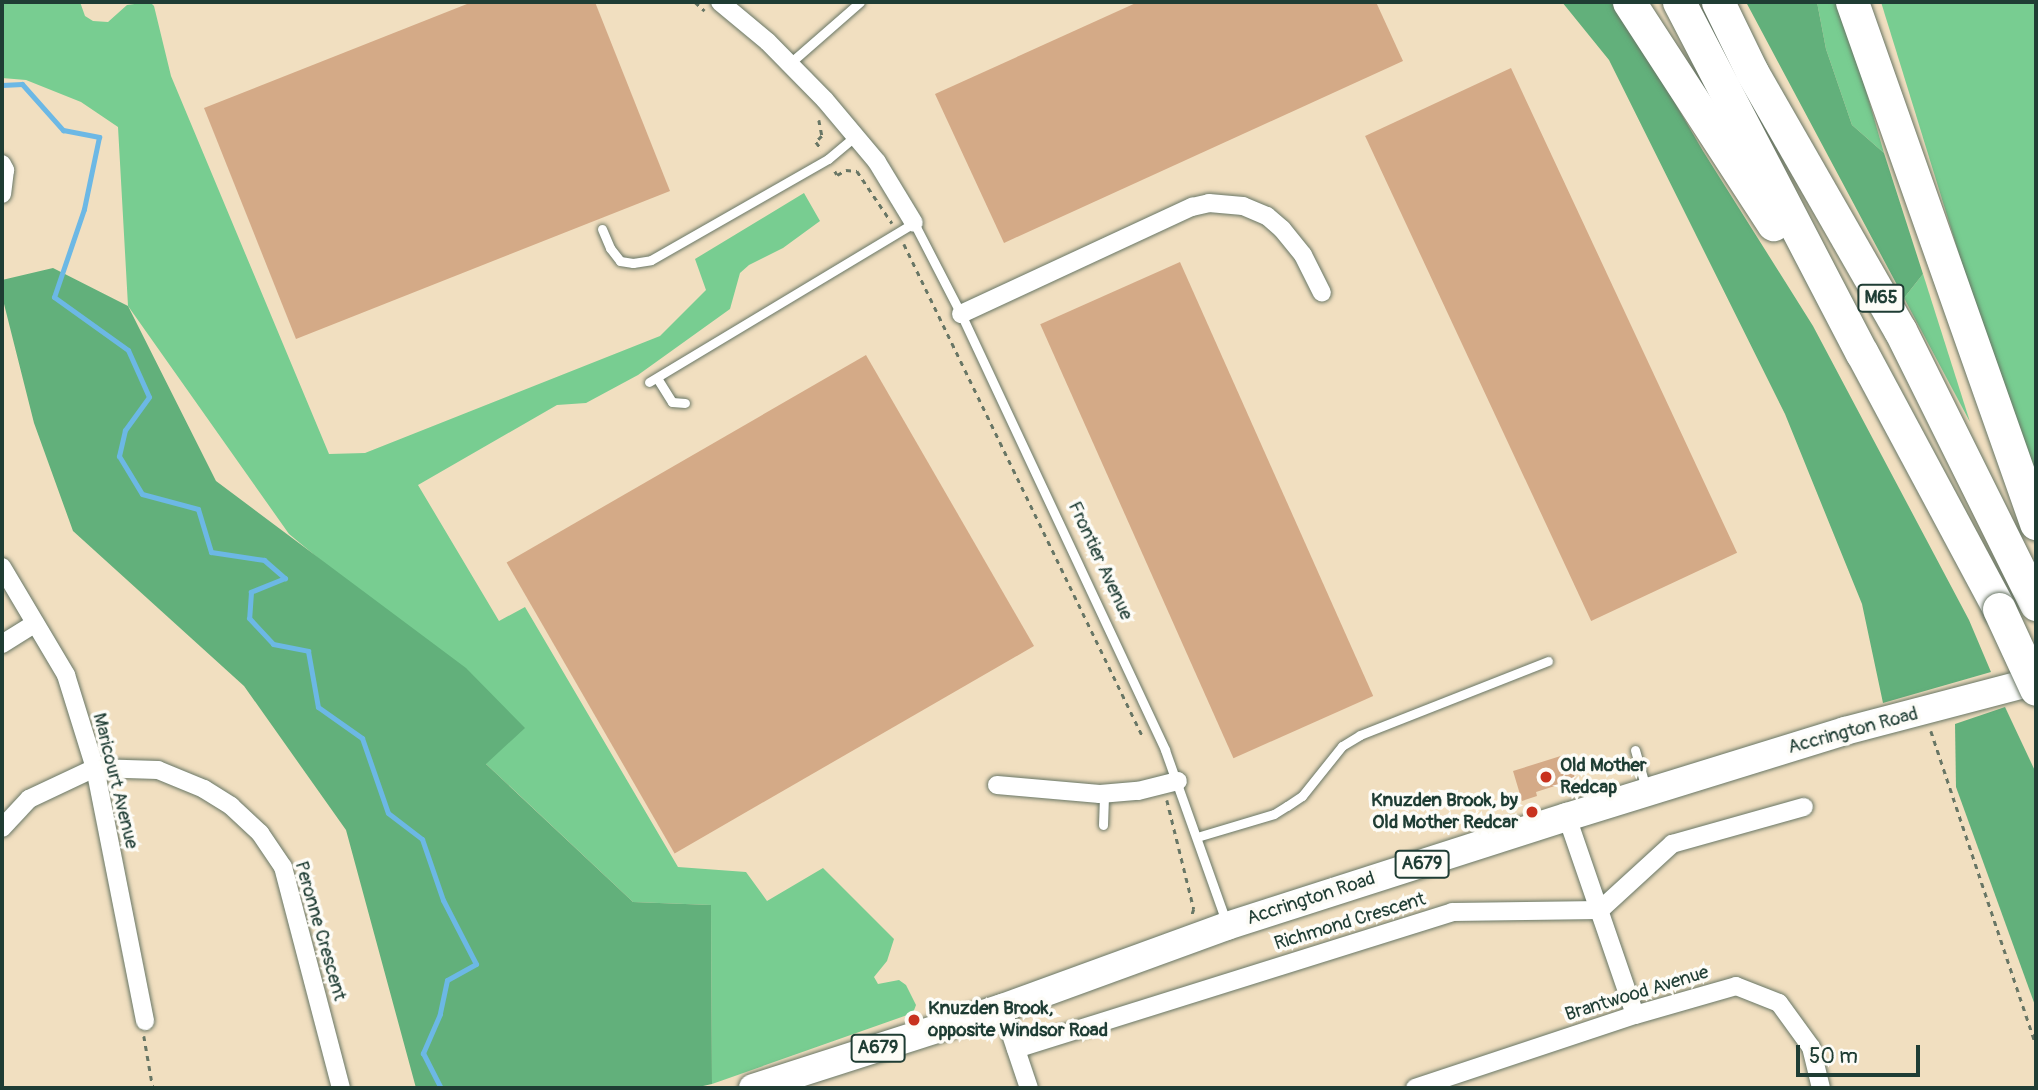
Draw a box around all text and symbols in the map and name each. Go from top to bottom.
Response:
road number: M65 [1856,284,1906,312]
street label: Frontier Avenue [1063,498,1137,624]
street label: Accrington Road [1785,703,1921,759]
street label: Maricourt Avenue [87,711,143,851]
place label: Old Mother Redcap [1560,755,1647,799]
marker: Old Mother Redcap [1538,769,1554,785]
place label: Knuzden Brook, by Old Mother Redcar [1371,790,1518,834]
marker: Knuzden Brook, by Old Mother Redcar [1524,804,1540,820]
road number: A679 [1394,850,1450,878]
street label: Peronne Crescent [289,859,351,1003]
street label: Accrington Road [1244,867,1378,931]
street label: Richmond Crescent [1272,888,1428,956]
street label: Brantwood Avenue [1562,961,1712,1027]
place label: Knuzden Brook, opposite Windsor Road [928,998,1108,1042]
marker: Knuzden Brook, opposite Windsor Road [906,1012,922,1028]
scale bar [1800,1030,1924,1074]
road number: A679 [850,1034,906,1063]
text: 50 m [1809,1043,1858,1070]

